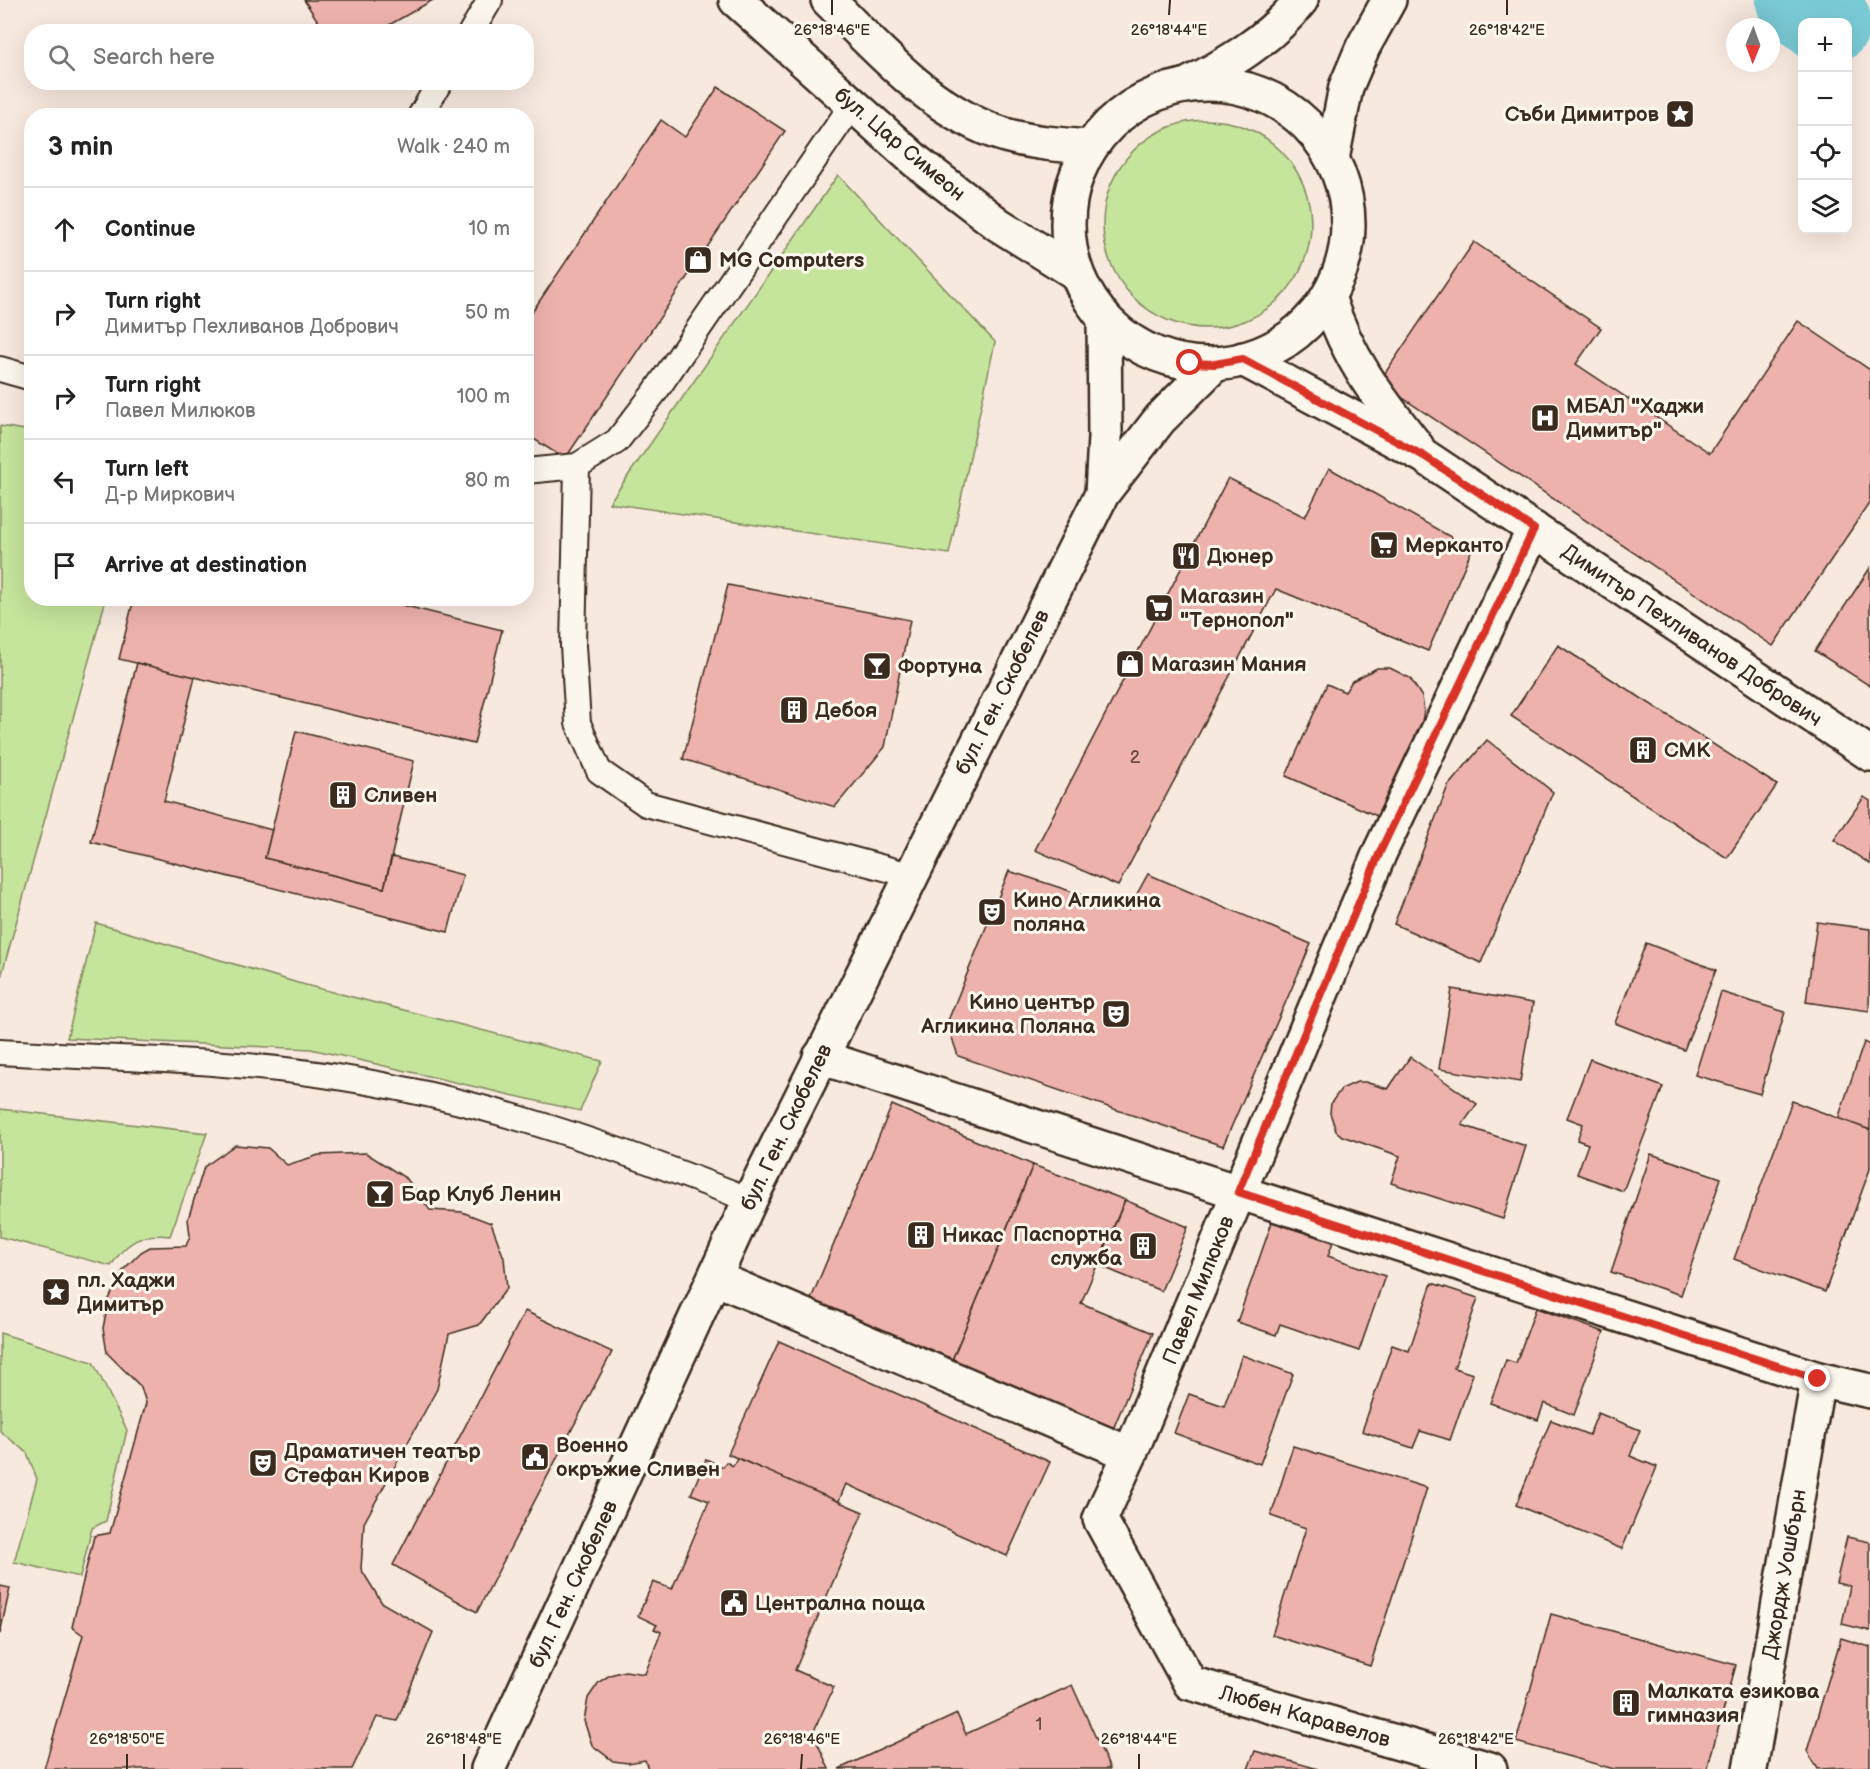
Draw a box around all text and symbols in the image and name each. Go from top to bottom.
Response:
north arrow [1726,18,1780,72]
map controls [1798,18,1852,234]
button: + [1798,18,1852,72]
text: 26°18'46"E [794,21,870,40]
text: 26°18'44"E [1131,21,1207,40]
text: 26°18'42"E [1469,21,1545,40]
search box [24,24,534,90]
icon: search [45,41,78,74]
text: Search here [93,44,215,71]
button: − [1798,72,1852,126]
street label: бул. Цар Симеон [829,82,970,206]
place icon: Съби Димитров [1664,98,1696,130]
place label: Съби Димитров [1505,102,1660,127]
button: locate [1798,126,1852,180]
text: 3 min [48,132,113,163]
text: Walk · 240 m [397,135,510,159]
button: layers [1798,180,1852,234]
icon: ahead [48,213,81,246]
text: Continue [105,216,195,243]
text: 10 m [469,217,510,241]
shop icon: MG Computers [682,244,714,276]
place label: MG Computers [719,248,864,273]
text: Turn right [105,288,201,315]
icon: right [48,297,81,330]
text: 50 m [465,301,510,325]
text: Димитър Пехливанов Добрович [105,315,399,339]
route start [1176,349,1202,375]
text: Turn right [105,372,201,399]
icon: right [48,381,81,414]
text: 100 m [457,385,510,409]
place label: МБАЛ "Хаджи Димитър" [1566,394,1704,443]
text: Павел Милюков [105,399,256,423]
hospital icon: МБАЛ "Хаджи Димитър" [1529,402,1561,434]
text: Turn left [105,456,189,483]
icon: left [48,465,81,498]
text: 80 m [465,469,510,493]
text: Д-р Миркович [105,483,235,507]
supermarket icon: Мерканто [1368,529,1400,561]
place label: Мерканто [1405,533,1503,558]
street label: Димитър Пехливанов Добрович [1557,539,1827,732]
restaurant icon: Дюнер [1170,540,1202,572]
place label: Дюнер [1207,544,1274,569]
icon: arrive [48,549,81,582]
text: Arrive at destination [105,552,307,579]
place label: Магазин "Тернопол" [1180,584,1294,633]
supermarket icon: Магазин "Тернопол" [1143,592,1175,624]
street label: бул. Ген. Скобелев [950,606,1055,779]
shop icon: Магазин Мания [1114,648,1146,680]
bar icon: Фортуна [861,650,893,682]
place label: Магазин Мания [1151,652,1307,677]
place label: Фортуна [898,654,983,679]
building icon: Дебоя [778,694,810,726]
place label: Дебоя [815,698,877,723]
building icon: СМК [1627,734,1659,766]
place label: СМК [1664,738,1711,763]
house number: 2 [1130,747,1141,768]
building icon: Сливен [327,779,359,811]
place label: Сливен [364,783,437,808]
place label: Кино Агликина поляна [1013,888,1161,937]
theatre icon: Кино Агликина поляна [976,896,1008,928]
place label: Кино център Агликина Поляна [920,990,1096,1039]
theatre icon: Кино център Агликина Поляна [1100,998,1132,1030]
street label: бул. Ген. Скобелев [735,1040,837,1214]
bar icon: Бар Клуб Ленин [364,1178,396,1210]
place label: Бар Клуб Ленин [401,1182,561,1207]
street label: Павел Милюков [1157,1212,1240,1368]
building icon: Никас [905,1219,937,1251]
place label: Паспортна служба [1013,1222,1123,1271]
place label: Никас [942,1223,1004,1248]
building icon: Паспортна служба [1127,1230,1159,1262]
place label: пл. Хаджи Димитър [77,1268,175,1317]
place icon: пл. Хаджи Димитър [40,1276,72,1308]
route end [1804,1365,1830,1391]
place label: Военно окръжие Сливен [556,1433,720,1482]
place label: Драматичен театър Стефан Киров [284,1439,481,1488]
public building icon: Военно окръжие Сливен [519,1441,551,1473]
theatre icon: Драматичен театър Стефан Киров [247,1447,279,1479]
street label: Джордж Уошбърн [1757,1487,1812,1661]
street label: бул. Ген. Скобелев [524,1497,623,1672]
public building icon: Централна поща [718,1587,750,1619]
place label: Централна поща [755,1591,926,1616]
place label: Малката езикова гимназия [1647,1679,1820,1728]
street label: Любен Каравелов [1216,1680,1393,1753]
building icon: Малката езикова гимназия [1610,1687,1642,1719]
house number: 1 [1036,1714,1042,1735]
text: 26°18'50"E [89,1730,165,1749]
text: 26°18'48"E [426,1730,502,1749]
text: 26°18'46"E [764,1730,840,1749]
text: 26°18'44"E [1101,1730,1177,1749]
text: 26°18'42"E [1438,1730,1514,1749]

